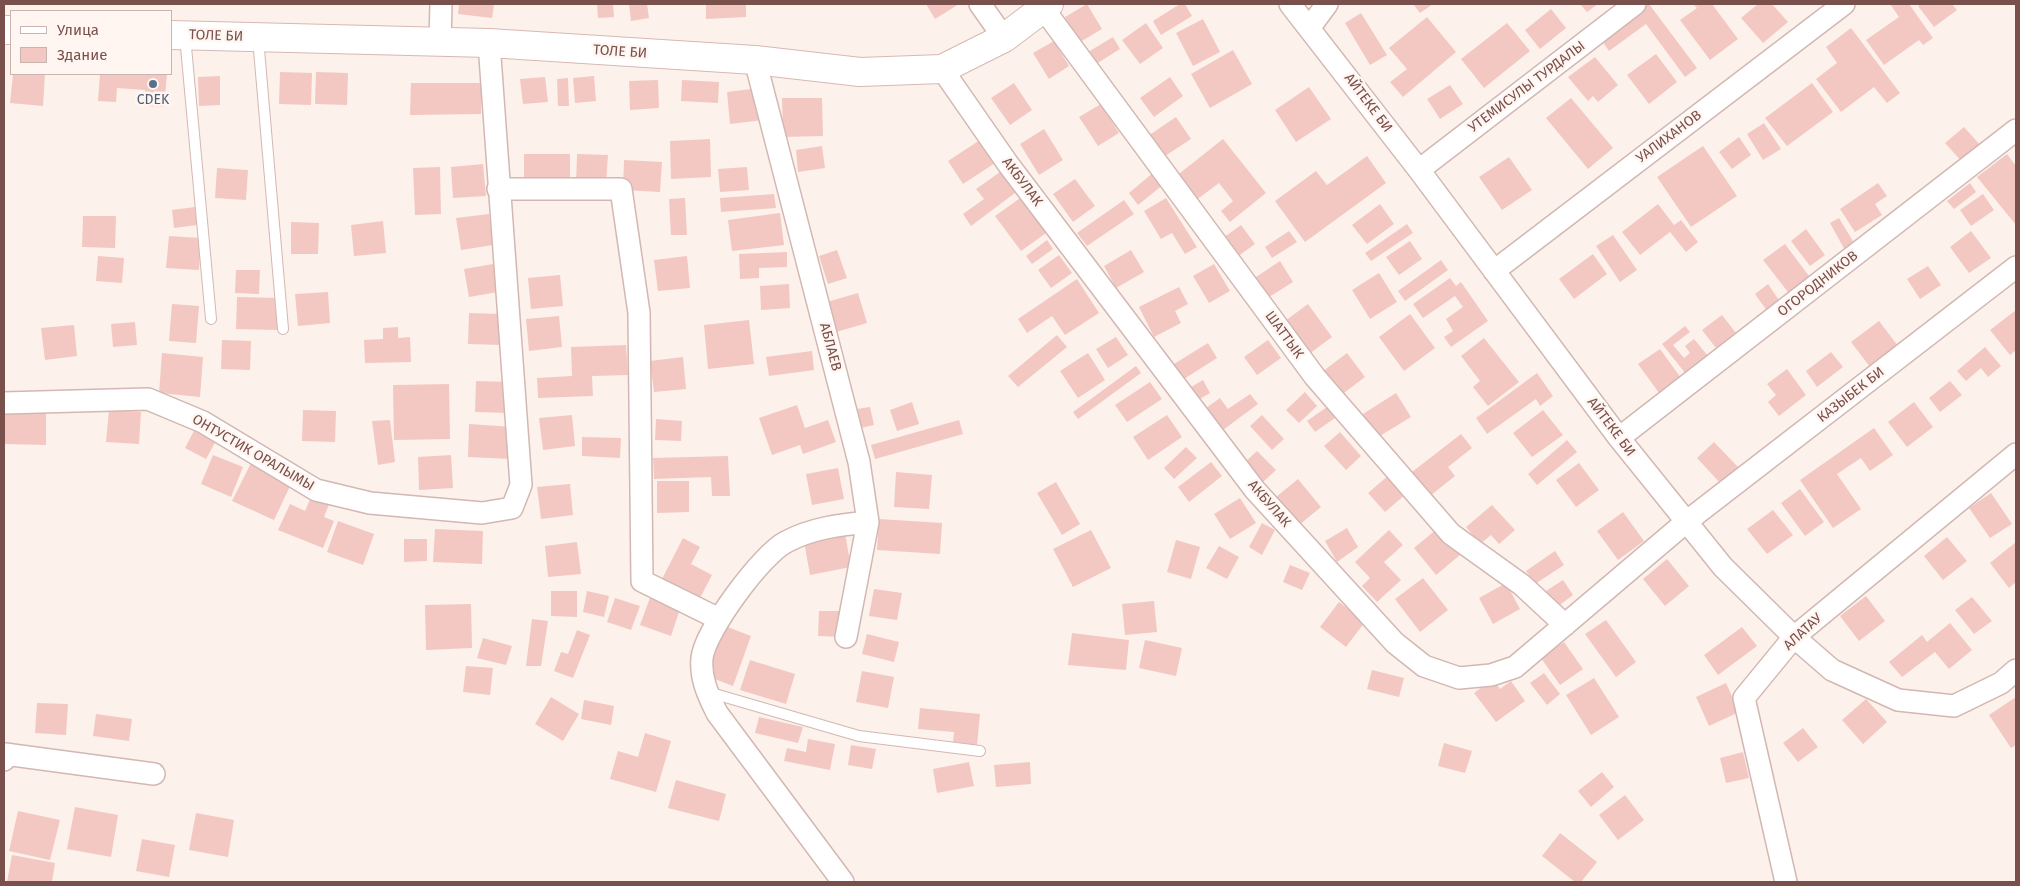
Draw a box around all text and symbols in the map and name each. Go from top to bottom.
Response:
legend [10,10,172,75]
text: Улица [57,21,99,39]
street label: ТОЛЕ БИ [189,27,243,45]
street label: УТЕМИСУЛЫ ТУРДАЛЫ [1465,38,1589,136]
street label: ТОЛЕ БИ [592,42,648,62]
text: Здание [57,46,107,64]
street label: АЙТЕКЕ БИ [1340,70,1396,136]
marker: CDEK [147,78,159,90]
place label: CDEK [137,92,169,108]
street label: УАЛИХАНОВ [1633,107,1705,167]
street label: АКБУЛАК [998,154,1046,210]
street label: ОГОРОДНИКОВ [1775,247,1861,321]
street label: ШАТТЫК [1261,308,1307,362]
street label: АБЛАЕВ [816,321,844,373]
street label: КАЗЫБЕК БИ [1814,364,1888,426]
street label: АЙТЕКЕ БИ [1583,394,1639,460]
street label: ОНТУСТИК ОРАЛЫМЫ [189,411,317,495]
street label: АКБУЛАК [1244,477,1294,531]
street label: АЛАТАУ [1780,610,1826,654]

